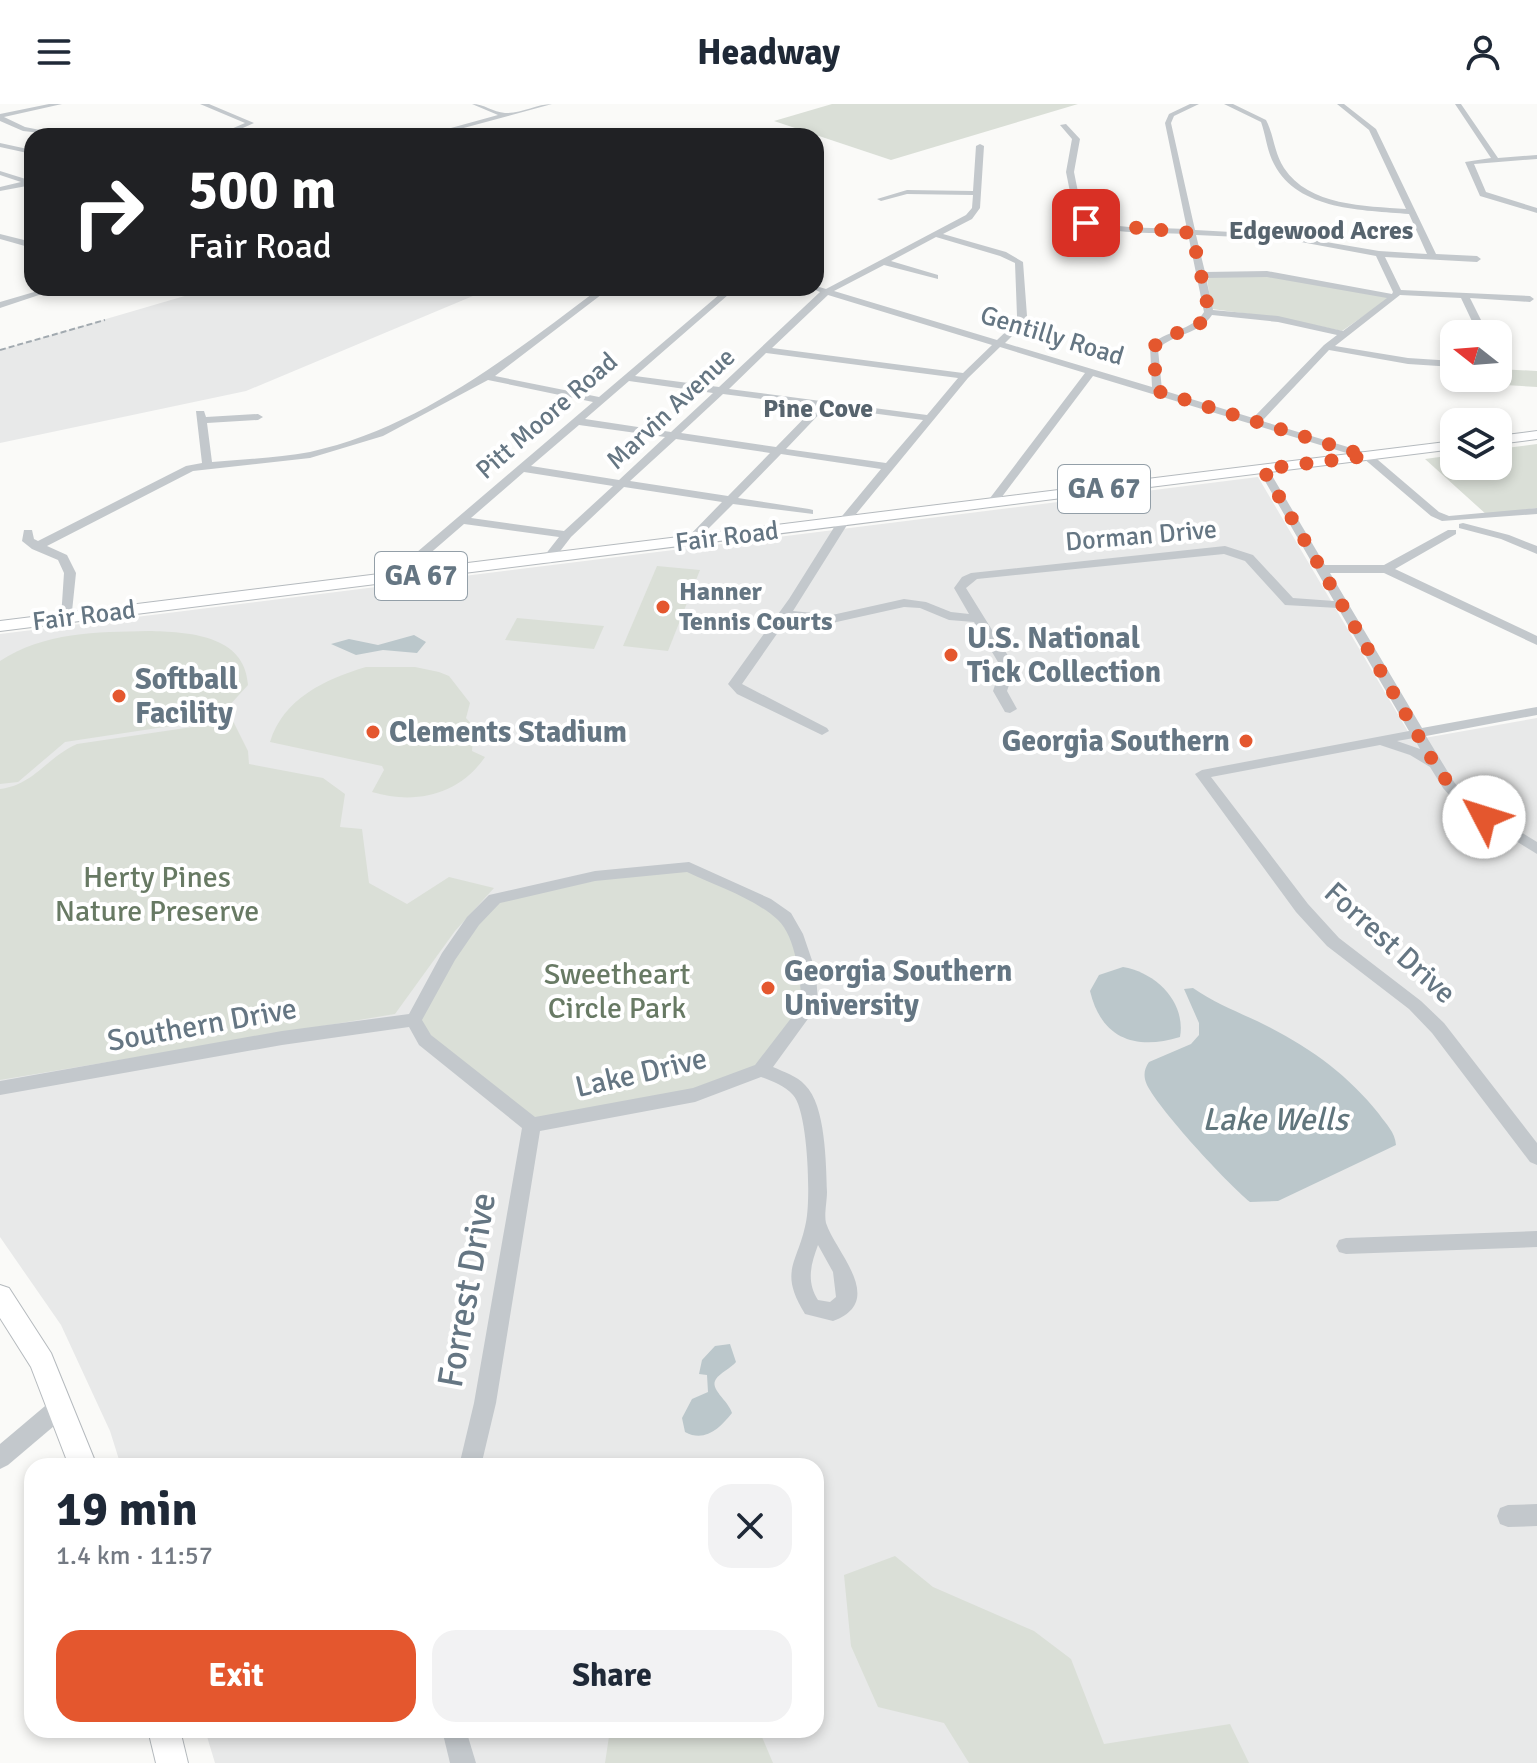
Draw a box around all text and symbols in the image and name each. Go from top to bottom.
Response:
icon: menu [32,30,76,74]
text: Headway [697,30,840,75]
icon: person [1461,30,1505,74]
text: 500 m [188,155,336,224]
icon: right [56,160,160,264]
pin [1052,189,1120,257]
icon: arrive [1064,201,1108,245]
district label: Edgewood Acres [1229,215,1413,247]
text: Fair Road [188,224,332,269]
street label: Gentilly Road [976,299,1128,373]
north arrow [1440,320,1512,392]
map controls [1440,320,1512,480]
street label: Marvin Avenue [600,341,742,477]
street label: Pitt Moore Road [470,346,624,486]
district label: Pine Cove [763,393,873,425]
button: layers [1440,408,1512,480]
road number: GA 67 [1058,465,1150,513]
street label: Dorman Drive [1064,513,1218,559]
street label: Fair Road [673,515,781,559]
road number: GA 67 [375,552,467,600]
place label: Hanner Tennis Courts [679,576,832,638]
street label: Fair Road [30,594,138,638]
marker: Hanner Tennis Courts [654,598,672,616]
place label: U.S. National Tick Collection [967,620,1161,691]
marker: U.S. National Tick Collection [942,646,960,664]
place label: Softball Facility [135,661,238,732]
marker: Softball Facility [110,687,128,705]
place label: Clements Stadium [389,714,627,751]
marker: Clements Stadium [364,723,382,741]
place label: Georgia Southern [1002,723,1230,760]
marker: Georgia Southern [1237,732,1255,750]
position arrow [1442,775,1526,859]
park label: Herty Pines Nature Preserve [55,859,259,930]
street label: Forrest Drive [1317,874,1463,1012]
place label: Georgia Southern University [784,953,1012,1024]
park label: Sweetheart Circle Park [544,956,690,1027]
marker: Georgia Southern University [759,979,777,997]
street label: Southern Drive [104,990,300,1060]
street label: Lake Drive [572,1040,710,1106]
water label: Lake Wells [1202,1100,1351,1139]
street label: Forrest Drive [428,1189,506,1391]
text: 19 min [56,1480,198,1539]
button: close [708,1484,792,1568]
text: 1.4 km · 11:57 [56,1540,213,1572]
button: Exit [56,1630,416,1722]
button: Share [432,1630,792,1722]

